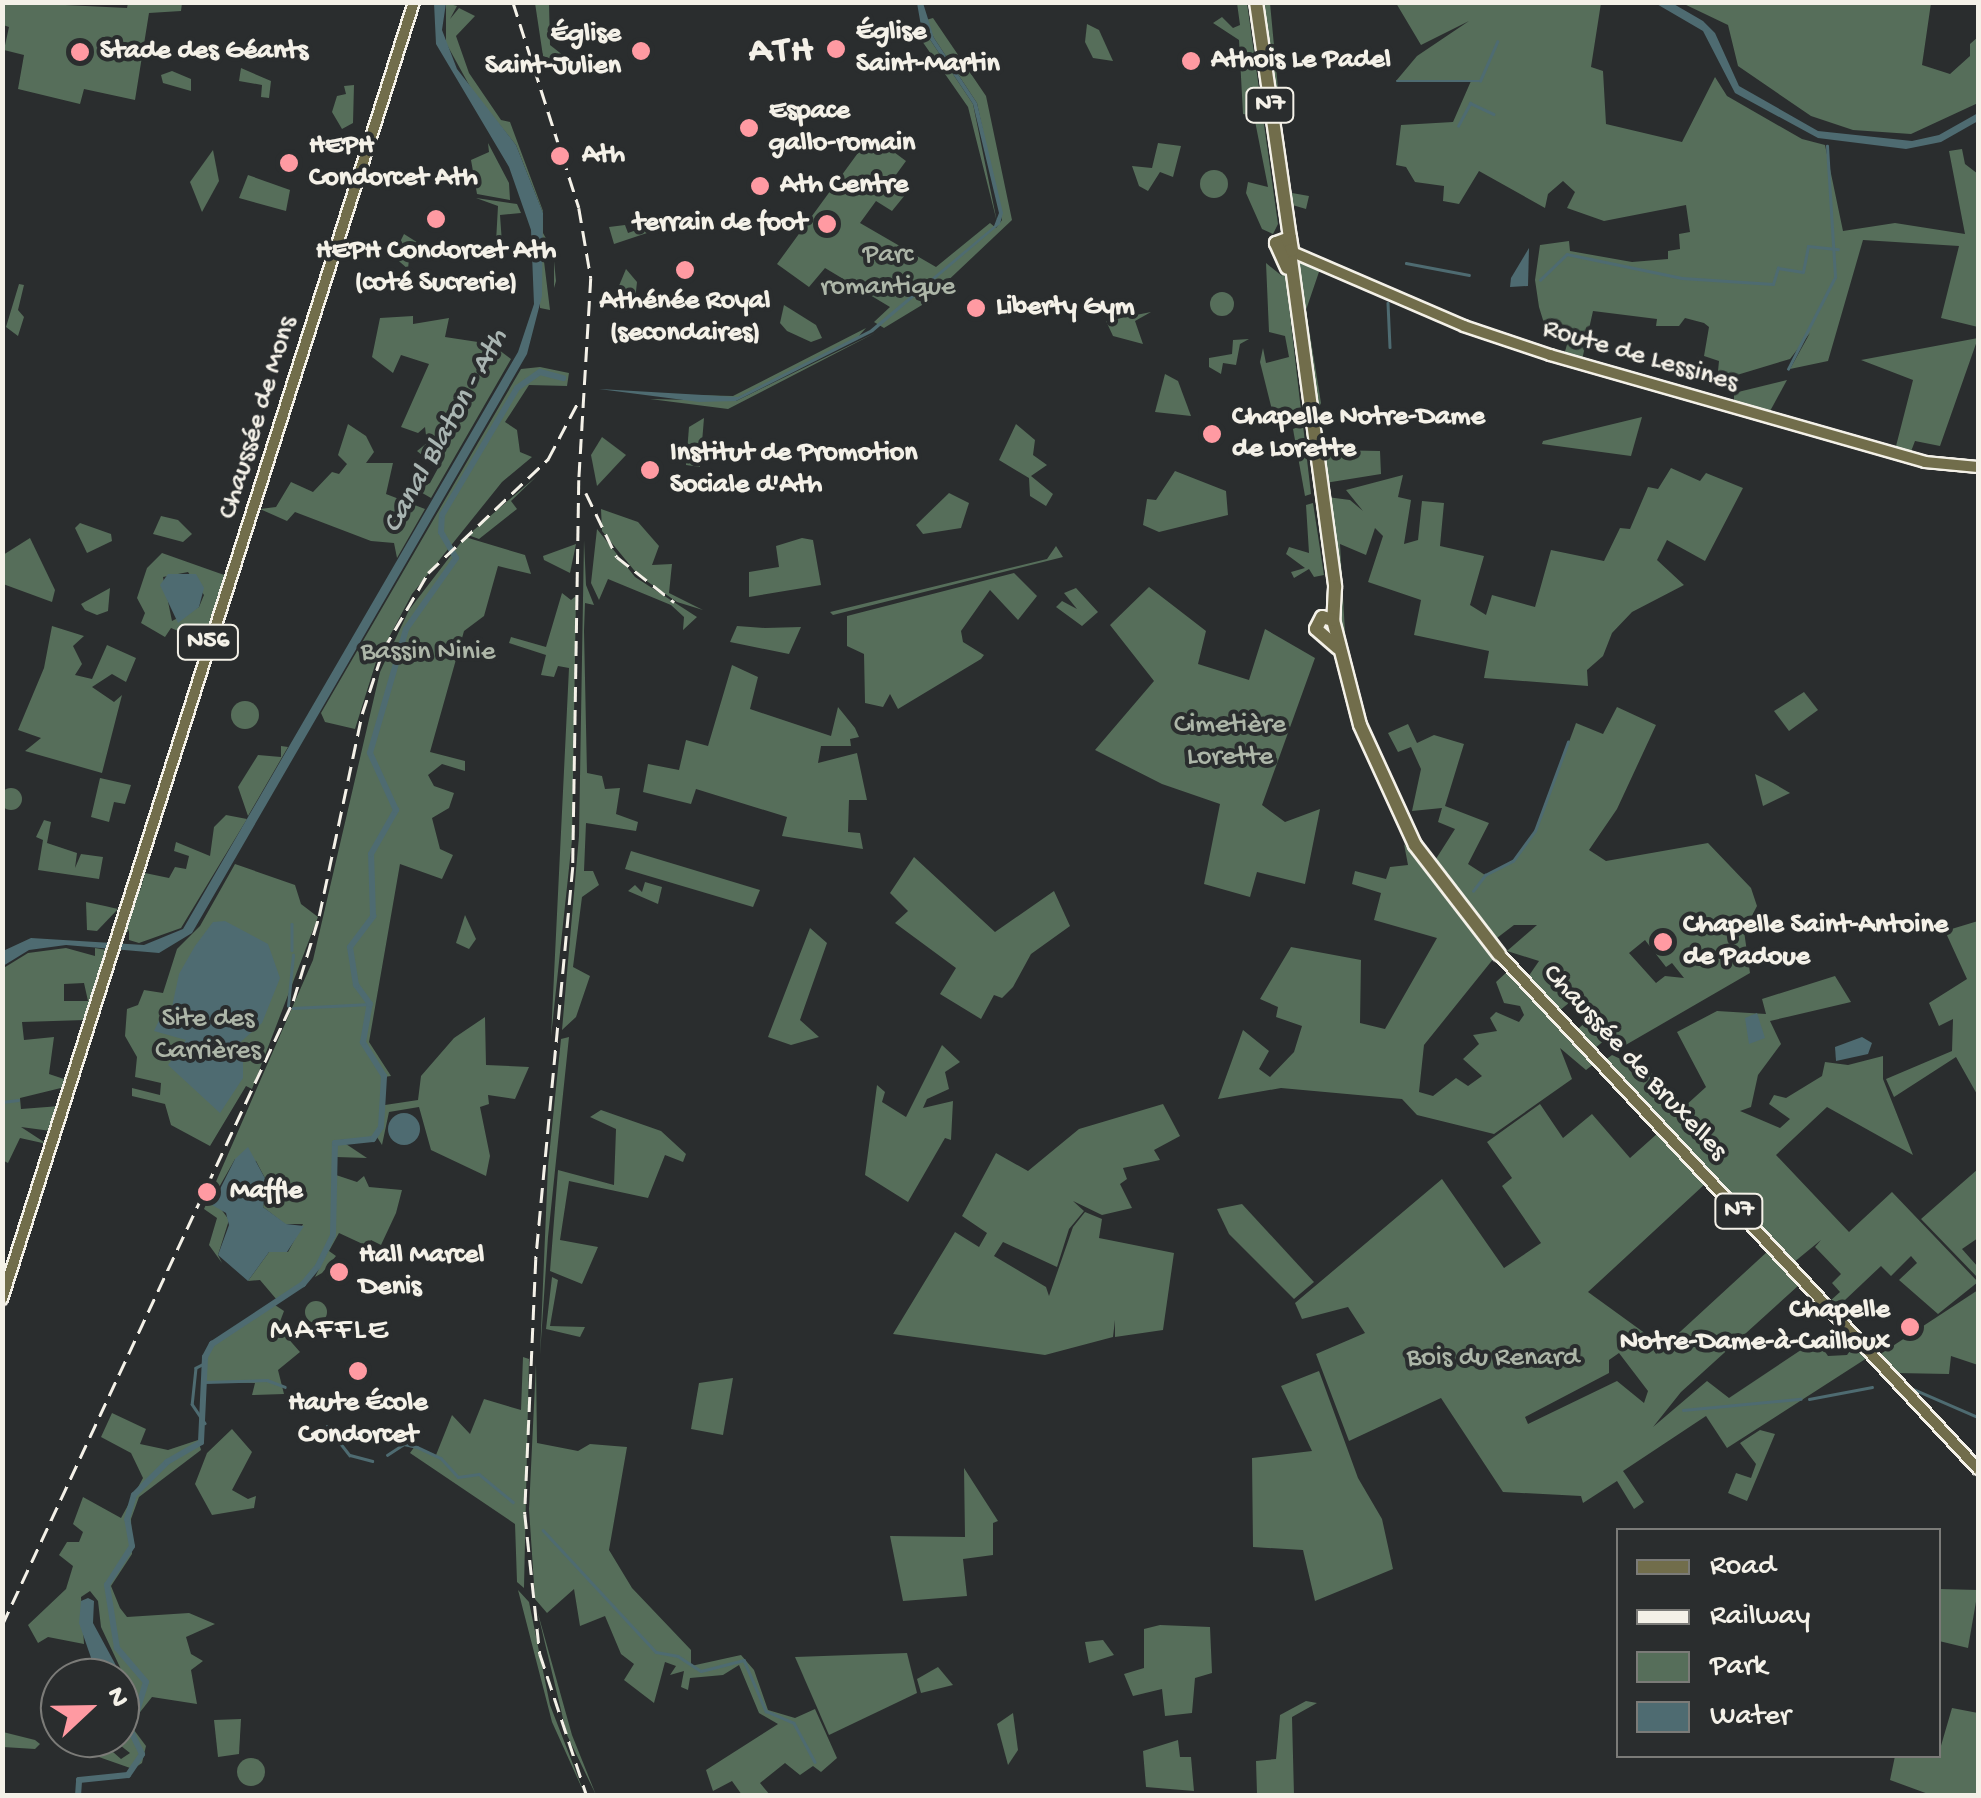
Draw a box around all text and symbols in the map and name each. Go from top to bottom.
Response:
place label: Église Saint-Martin [856,16,1000,82]
place label: Église Saint-Julien [485,18,621,84]
district label: ATH [749,30,815,76]
place label: Stade des Géants [100,35,308,69]
marker: Église Saint-Martin [825,38,847,60]
marker: Église Saint-Julien [630,40,652,62]
marker: Stade des Géants [69,41,91,63]
place label: Athois Le Padel [1211,44,1391,78]
marker: Athois Le Padel [1180,50,1202,72]
road number: N7 [1245,85,1295,125]
place label: Espace gallo-romain [769,95,915,161]
marker: Espace gallo-romain [738,117,760,139]
place label: HEPH Condorcet Ath [309,130,478,196]
place label: Ath [582,139,625,173]
marker: Ath [547,143,573,169]
marker: HEPH Condorcet Ath [278,152,300,174]
place label: Ath Centre [780,169,908,203]
marker: Ath Centre [749,175,771,197]
place label: terrain de foot [633,207,807,241]
marker: HEPH Condorcet Ath (coté Sucrerie) [425,208,447,230]
marker: terrain de foot [816,213,838,235]
place label: HEPH Condorcet Ath (coté Sucrerie) [316,235,556,301]
park label: Parc romantique [820,239,956,305]
marker: Athénée Royal (secondaires) [674,259,696,281]
place label: Athénée Royal (secondaires) [600,285,770,351]
place label: Liberty Gym [996,291,1135,325]
marker: Liberty Gym [965,297,987,319]
street label: Chaussée de Mons [212,313,306,523]
street label: Route de Lessines [1538,313,1742,401]
water label: Canal Blaton - Ath [376,324,518,540]
place label: Chapelle Notre-Dame de Lorette [1232,401,1485,467]
marker: Chapelle Notre-Dame de Lorette [1201,423,1223,445]
place label: Institut de Promotion Sociale d'Ath [670,437,918,503]
marker: Institut de Promotion Sociale d'Ath [639,459,661,481]
road number: N56 [176,622,240,662]
park label: Bassin Ninie [361,636,495,670]
park label: Cimetière Lorette [1174,709,1286,775]
place label: Chapelle Saint-Antoine de Padoue [1683,909,1948,975]
marker: Chapelle Saint-Antoine de Padoue [1652,931,1674,953]
street label: Chaussée de Bruxelles [1534,958,1734,1168]
park label: Site des Carrières [155,1003,261,1069]
place label: Maffle [230,1175,303,1209]
marker: Maffle [194,1179,220,1205]
road number: N7 [1714,1191,1764,1231]
place label: Hall Marcel Denis [359,1239,485,1305]
marker: Hall Marcel Denis [328,1261,350,1283]
place label: Chapelle Notre-Dame-à-Cailloux [1620,1294,1890,1360]
district label: MAFFLE [270,1312,390,1350]
marker: Chapelle Notre-Dame-à-Cailloux [1899,1316,1921,1338]
park label: Bois du Renard [1407,1342,1579,1376]
marker: Haute École Condorcet [347,1360,369,1382]
place label: Haute École Condorcet [288,1387,428,1453]
legend [1616,1528,1941,1758]
text: Road [1710,1550,1776,1585]
text: Railway [1710,1600,1810,1635]
text: Park [1710,1650,1767,1685]
north arrow [40,1658,140,1758]
text: N [98,1683,135,1712]
text: Water [1710,1700,1791,1735]

